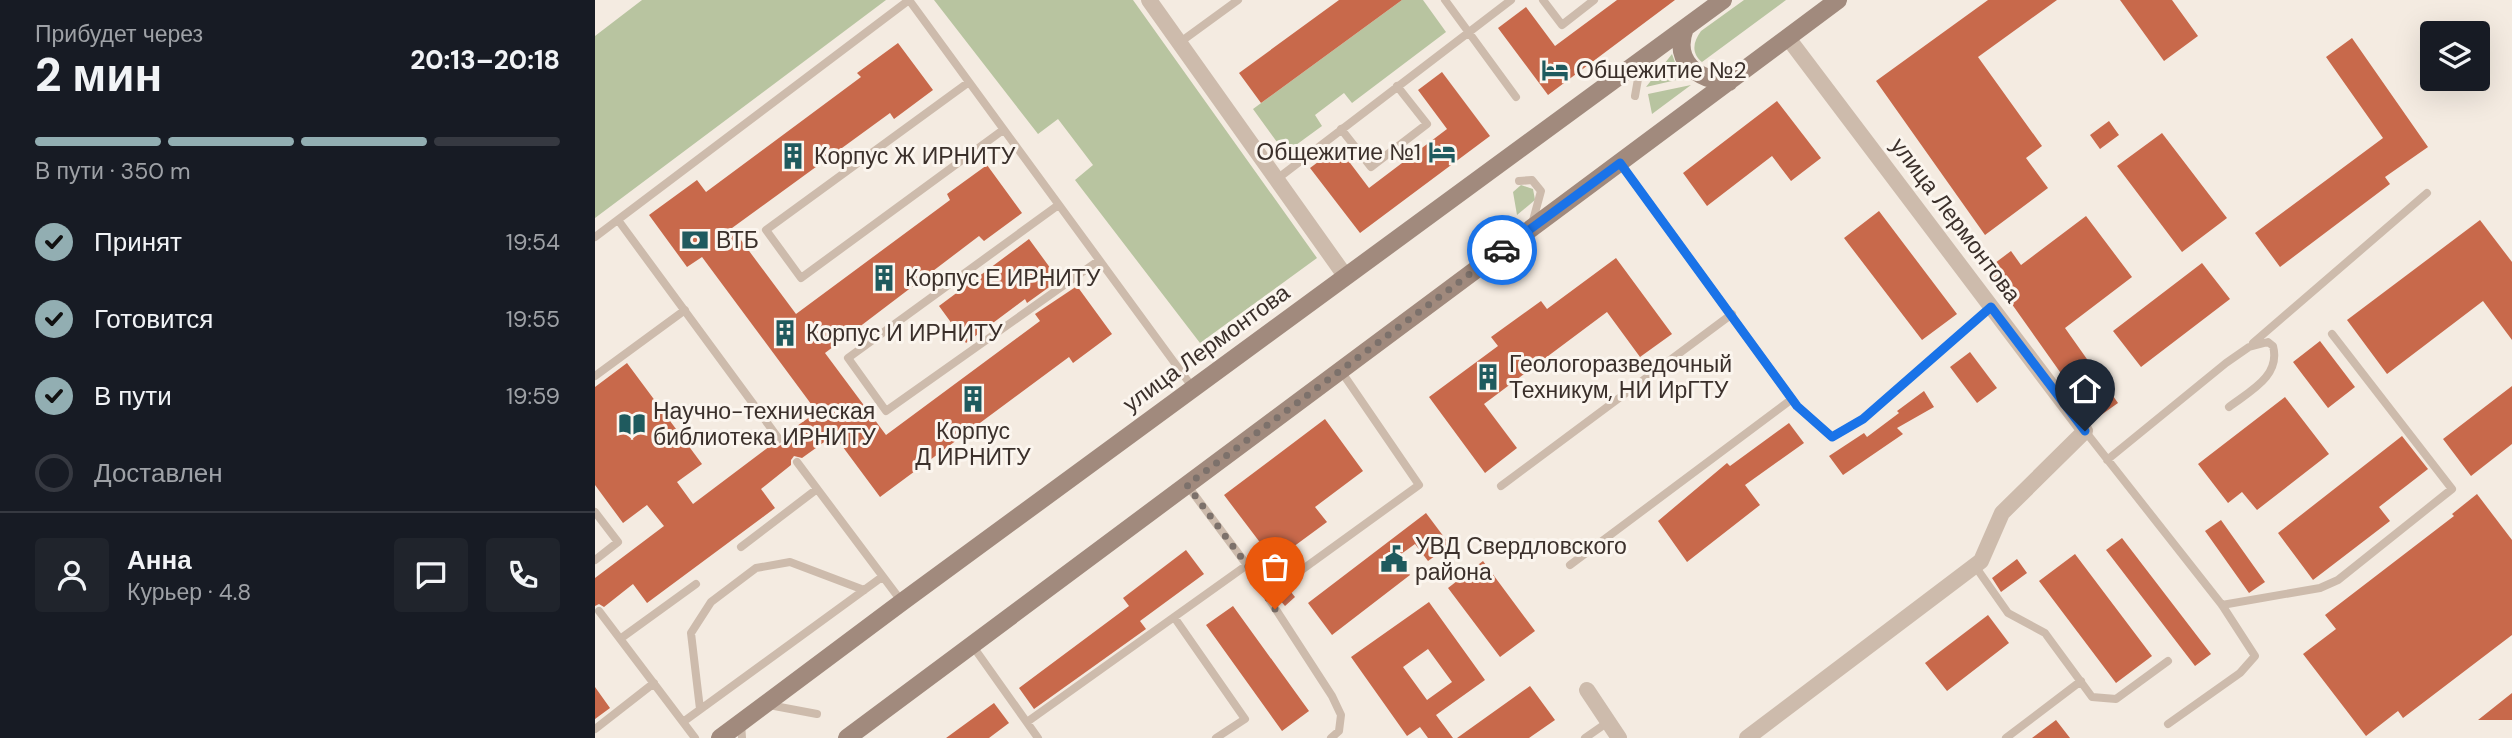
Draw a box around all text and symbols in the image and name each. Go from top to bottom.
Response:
text: Прибудет через [35,19,203,49]
map controls [2420,21,2490,91]
button: layers [2420,21,2490,91]
text: 20:13–20:18 [410,43,560,77]
text: 2 мин [35,45,162,105]
hotel icon: Общежитие №2 [1540,55,1570,85]
place label: Общежитие №2 [1576,55,1747,85]
street label: улица Лермонтова [1884,131,2028,309]
place label: Общежитие №1 [1256,137,1421,167]
hotel icon: Общежитие №1 [1427,137,1457,167]
building icon: Корпус Ж ИРНИТУ [778,141,808,171]
place label: Корпус Ж ИРНИТУ [814,141,1016,171]
text: В пути · 350 m [35,156,191,186]
courier [1467,215,1537,285]
icon: check [35,223,73,261]
text: Принят [94,225,182,259]
bank icon: ВТБ [680,225,710,255]
place label: ВТБ [716,225,759,255]
text: 19:54 [506,227,560,257]
icon: car [1483,231,1521,269]
building icon: Корпус Е ИРНИТУ [869,263,899,293]
place label: Корпус Е ИРНИТУ [905,263,1101,293]
street label: улица Лермонтова [1117,277,1296,419]
icon: check [35,300,73,338]
text: Готовится [94,302,213,336]
text: 19:55 [506,304,560,334]
building icon: Корпус И ИРНИТУ [770,318,800,348]
place label: Корпус И ИРНИТУ [806,318,1003,348]
place label: Геологоразведочный Техникум, НИ ИрГТУ [1509,349,1732,405]
pin [2055,359,2115,431]
building icon: Геологоразведочный Техникум, НИ ИрГТУ [1473,362,1503,392]
icon: home [2066,370,2104,408]
icon: check [35,377,73,415]
text: В пути [94,379,172,413]
text: 19:59 [506,381,560,411]
building icon: Корпус Д ИРНИТУ [958,384,988,414]
place label: Научно-техническая библиотека ИРНИТУ [653,396,876,452]
library icon: Научно-техническая библиотека ИРНИТУ [617,409,647,439]
place label: Корпус Д ИРНИТУ [915,416,1031,472]
text: Доставлен [94,456,223,490]
place label: УВД Свердловского района [1415,531,1627,587]
pin [1245,537,1305,609]
button: person [35,538,109,612]
button: chat [394,538,468,612]
button: phone [486,538,560,612]
text: Анна [127,543,192,577]
public building icon: УВД Свердловского района [1379,544,1409,574]
icon: bag [1256,548,1294,586]
text: Курьер · 4.8 [127,577,251,607]

